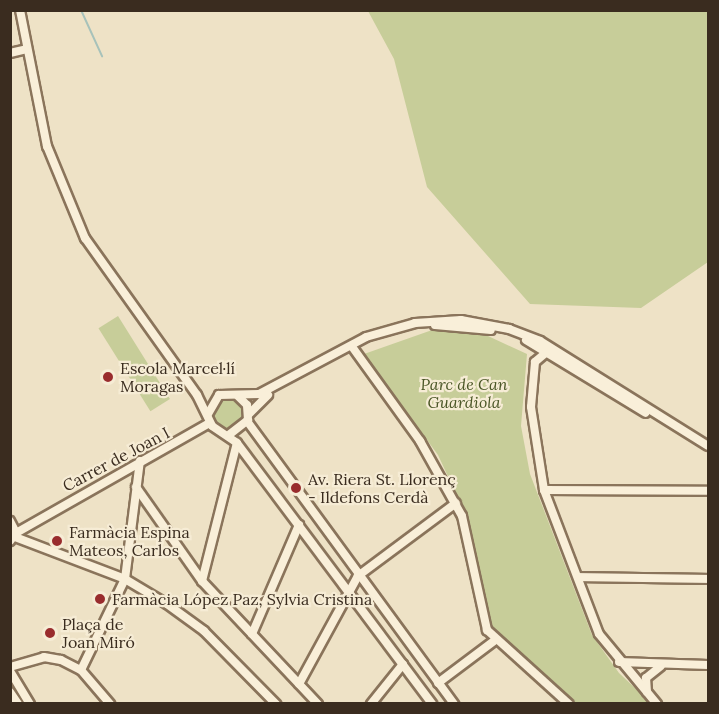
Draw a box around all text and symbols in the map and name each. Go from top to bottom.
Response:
place label: Escola Marcel·lí Moragas [120,358,235,396]
marker: Escola Marcel·lí Moragas [101,370,115,384]
park label: Parc de Can Guardiola [420,374,508,412]
street label: Carrer de Joan I [59,423,173,495]
place label: Av. Riera St. Llorenç - Ildefons Cerdà [308,469,456,507]
marker: Av. Riera St. Llorenç - Ildefons Cerdà [289,481,303,495]
place label: Farmàcia Espina Mateos, Carlos [69,522,190,560]
marker: Farmàcia Espina Mateos, Carlos [50,534,64,548]
place label: Farmàcia López Paz, Sylvia Cristina [112,589,372,609]
marker: Farmàcia López Paz, Sylvia Cristina [93,592,107,606]
place label: Plaça de Joan Miró [62,614,135,652]
marker: Plaça de Joan Miró [43,626,57,640]

